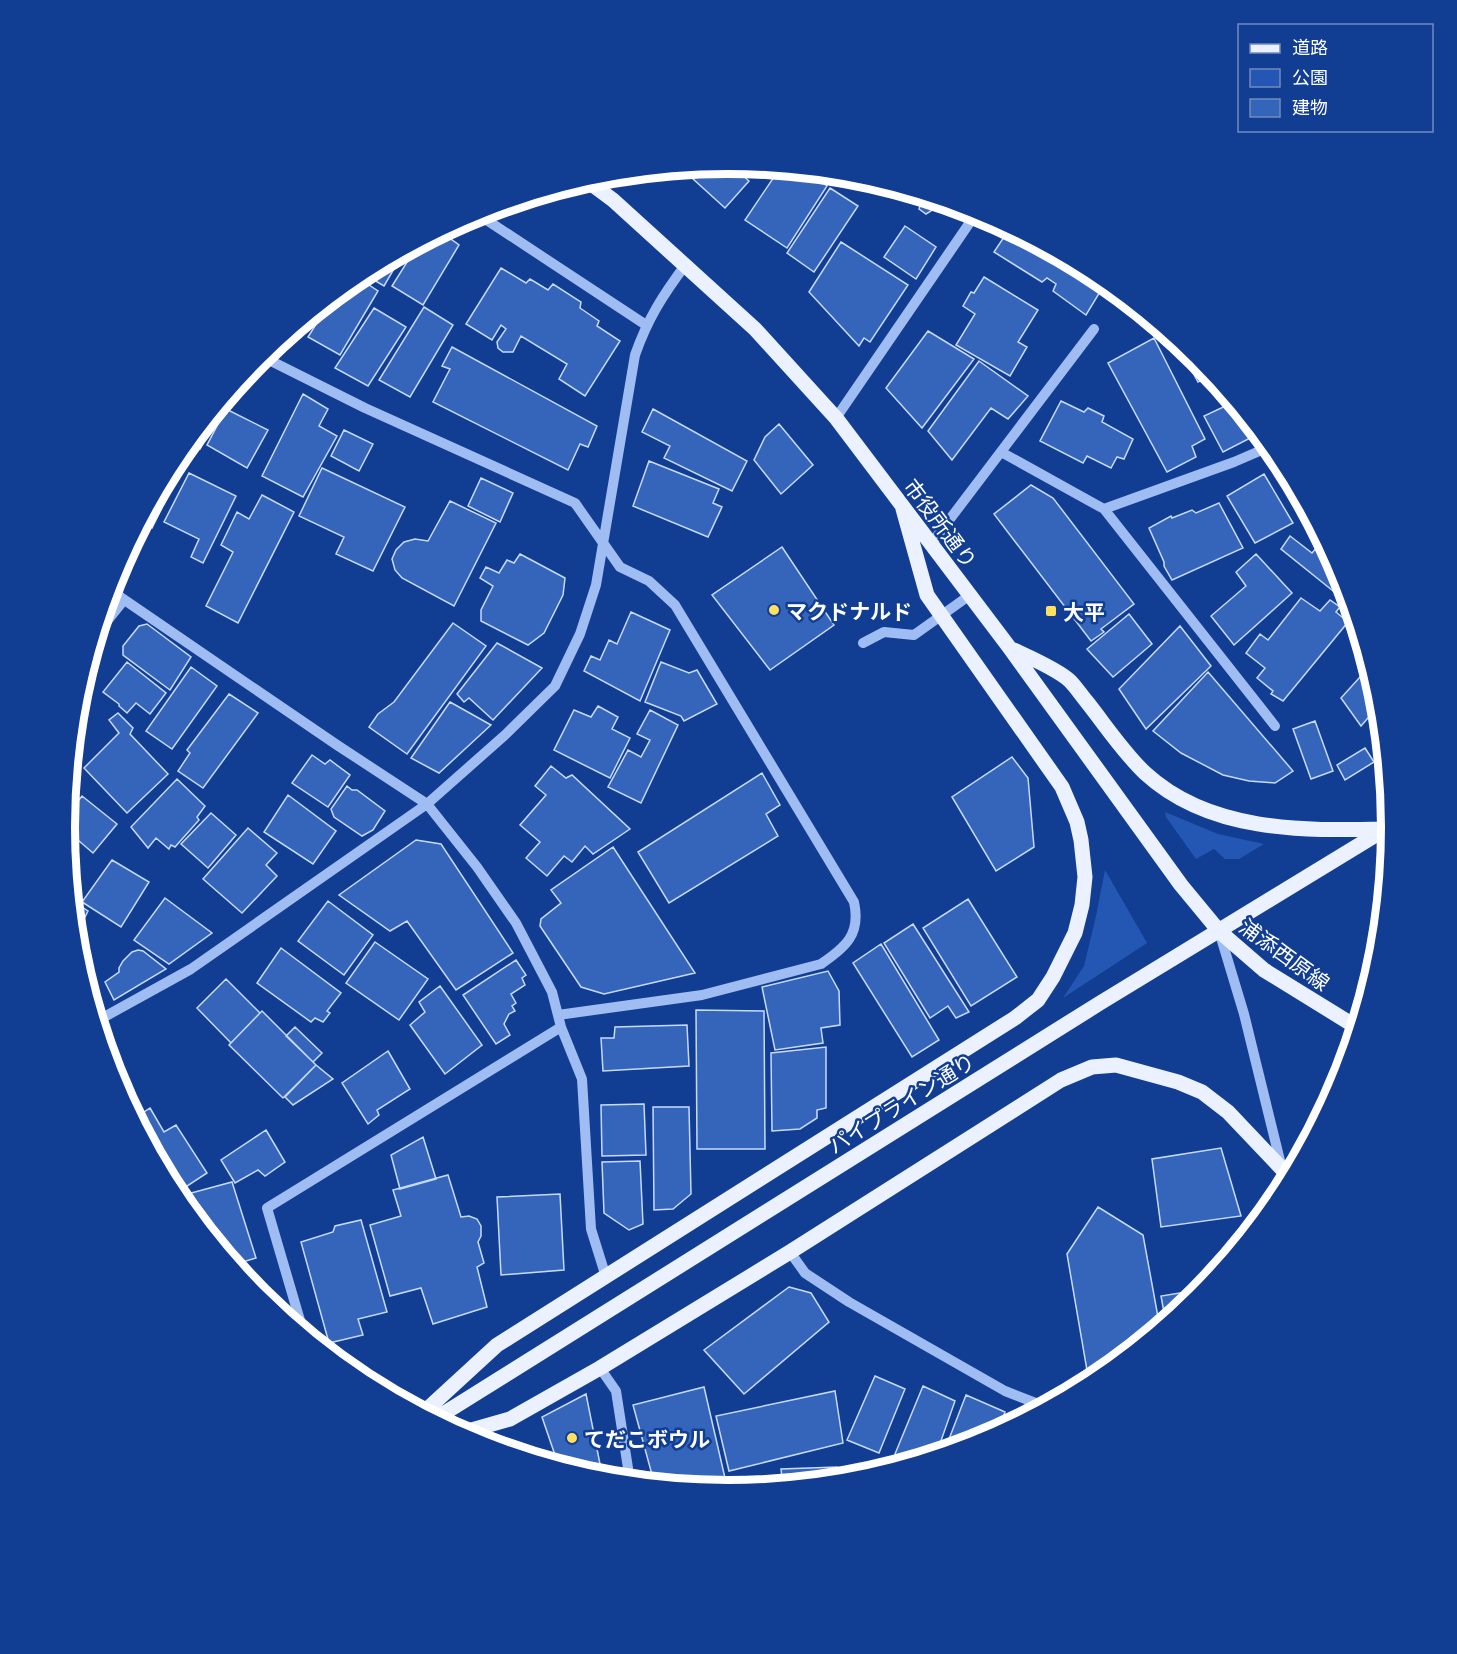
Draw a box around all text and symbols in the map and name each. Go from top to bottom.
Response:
legend [1238,24,1433,132]
text: 道路 [1292,36,1328,58]
text: 公園 [1292,66,1328,88]
text: 建物 [1292,96,1328,118]
street label: 市役所通り [899,474,983,572]
place label: マクドナルド [786,598,912,623]
place label: 大平 [1063,599,1105,624]
marker: マクドナルド [767,603,781,617]
marker: 大平 [1044,604,1058,618]
street label: 浦添西原線 [1235,913,1335,995]
street label: パイプライン通り [823,1048,979,1158]
place label: てだこボウル [584,1426,710,1451]
marker: てだこボウル [565,1431,579,1445]

